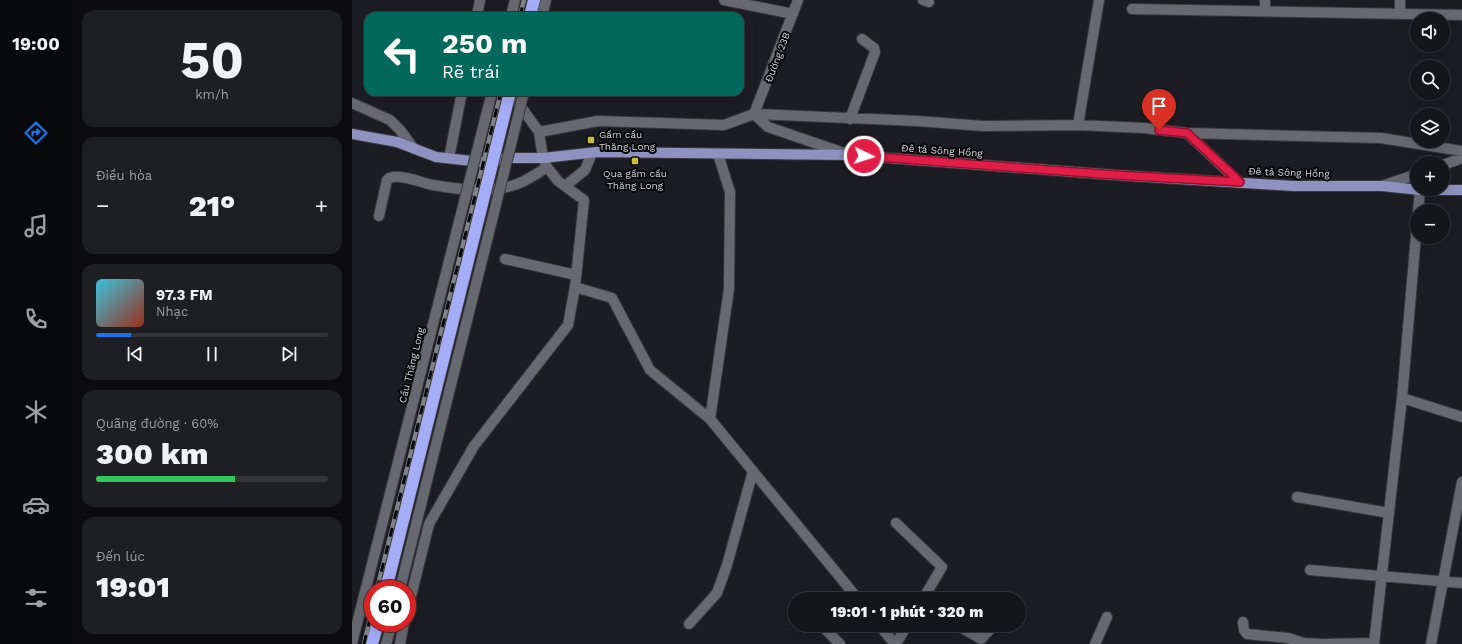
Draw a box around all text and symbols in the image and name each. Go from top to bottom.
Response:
map controls [1410,12,1450,244]
button: sound [1410,12,1450,52]
text: 250 m [442,27,527,60]
icon: left [376,28,428,80]
text: 50 [180,30,244,91]
street label: Đường 23B [763,31,792,84]
text: 19:00 [12,33,60,54]
button: search [1410,60,1450,100]
text: Rẽ trái [442,61,499,82]
text: km/h [195,87,229,102]
pin [1142,89,1176,130]
icon: arrive [1148,95,1170,117]
button: layers [1410,108,1450,148]
icon: directions [22,119,50,147]
place label: Gầm cầu Thăng Long [599,129,656,152]
marker: Gầm cầu Thăng Long [586,135,596,145]
position arrow [843,135,885,177]
street label: Đê tả Sông Hồng [901,142,984,159]
marker: Qua gầm cầu Thăng Long [630,156,640,166]
button: + [1410,156,1450,196]
street label: Đê tả Sông Hồng [1248,166,1331,179]
text: Điều hòa [96,168,152,183]
place label: Qua gầm cầu Thăng Long [603,168,667,191]
text: 21° [189,188,235,223]
text: − [96,193,109,218]
text: + [315,193,328,218]
button: − [1410,204,1450,244]
icon: music [22,212,50,240]
text: 97.3 FM [156,286,213,304]
text: Nhạc [156,304,188,319]
icon: phone [22,305,50,333]
street label: Cầu Thăng Long [397,325,426,404]
icon: previous [124,343,146,365]
icon: pause [201,343,223,365]
icon: next [278,343,300,365]
icon: climate [22,398,50,426]
text: Quãng đường · 60% [96,416,218,431]
text: 300 km [96,436,208,471]
icon: car [22,491,50,519]
text: Đến lúc [96,549,145,564]
text: 19:01 [96,569,170,604]
speed limit sign: 60 [364,580,416,632]
icon: filters [22,584,50,612]
text: 19:01 · 1 phút · 320 m [831,603,983,621]

